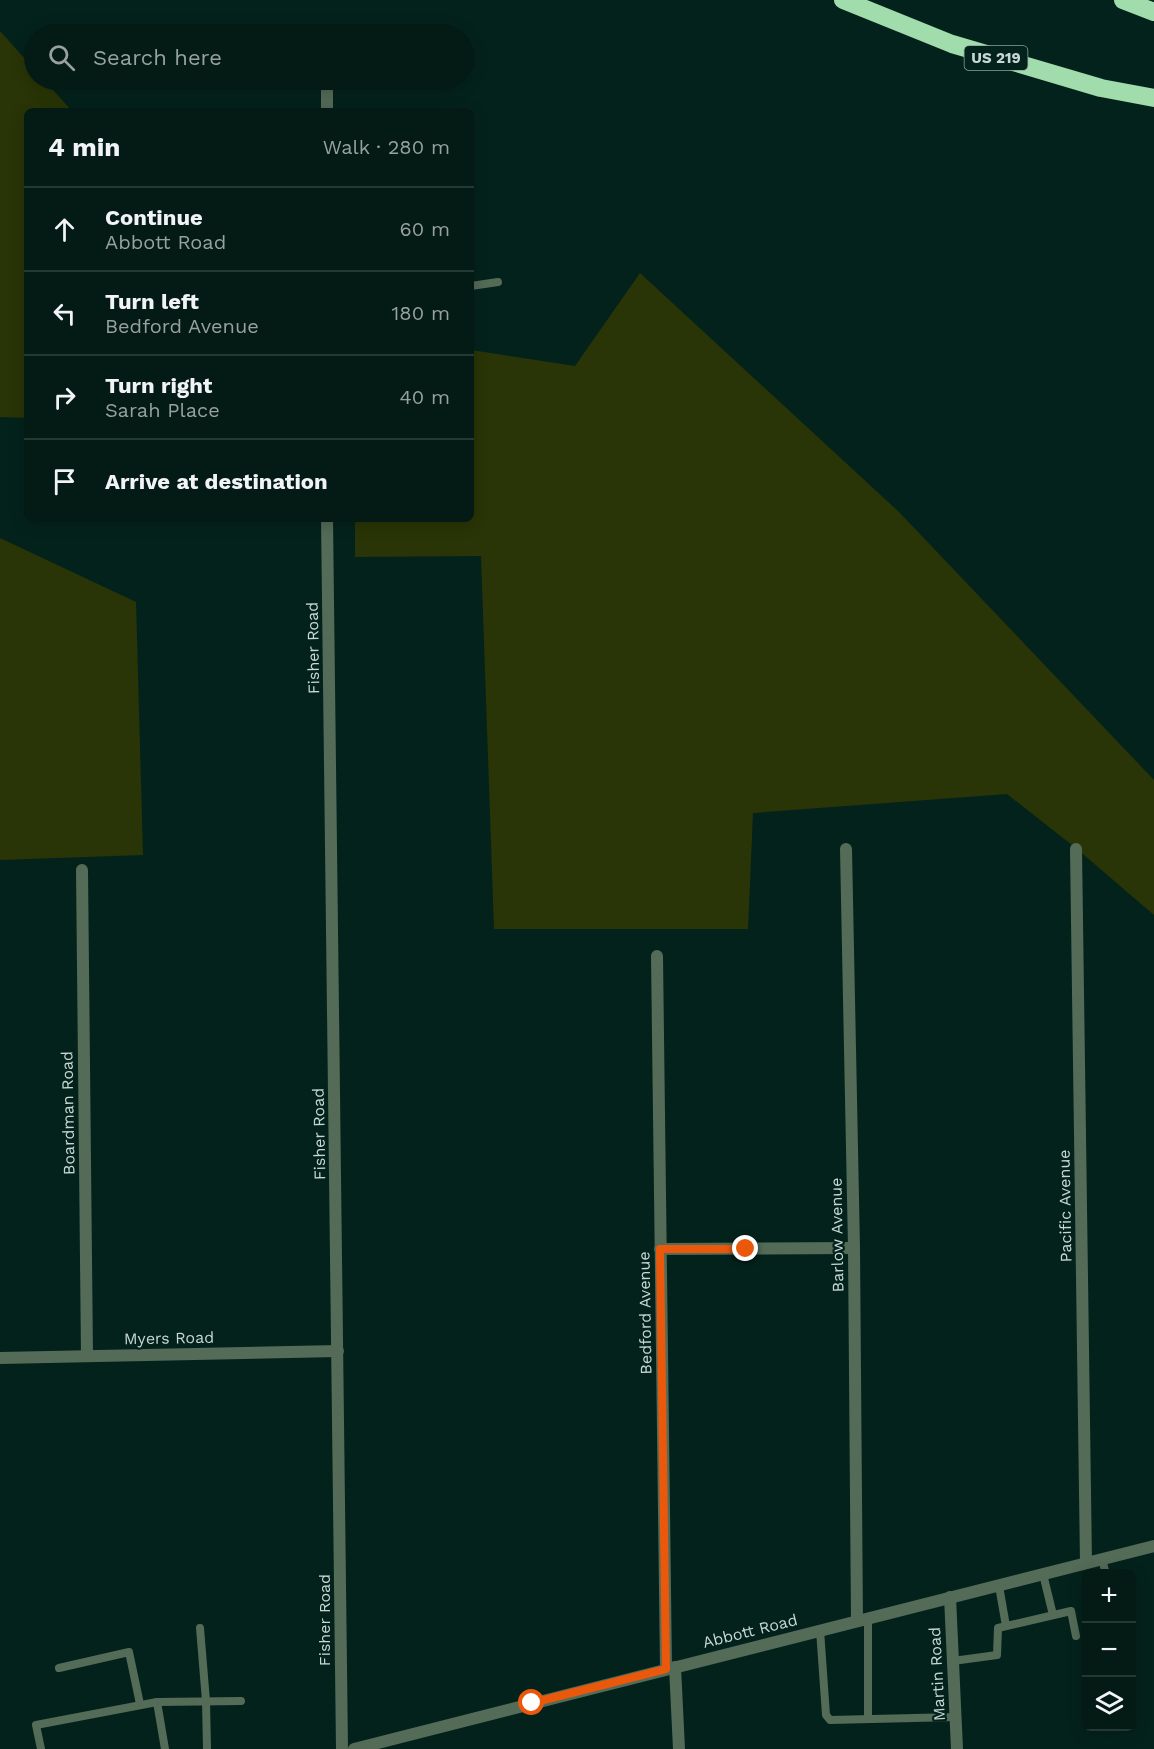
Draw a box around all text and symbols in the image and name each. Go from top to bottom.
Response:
search box [24,24,474,90]
icon: search [45,41,78,74]
text: Search here [93,45,222,70]
road number: US 219 [964,46,1028,70]
text: 4 min [48,132,120,162]
text: Walk · 280 m [323,135,450,159]
text: Continue [105,205,203,230]
icon: ahead [48,213,81,246]
text: 60 m [400,217,450,241]
text: Abbott Road [105,230,226,254]
text: Turn left [105,289,199,314]
icon: left [48,297,81,330]
text: 180 m [392,301,450,325]
text: Bedford Avenue [105,314,259,338]
text: Turn right [105,373,212,398]
icon: right [48,381,81,414]
text: 40 m [399,385,450,409]
text: Sarah Place [105,398,220,422]
icon: arrive [48,465,81,498]
text: Arrive at destination [105,469,328,494]
street label: Fisher Road [303,602,323,694]
street label: Boardman Road [57,1051,79,1175]
street label: Fisher Road [309,1088,329,1180]
street label: Pacific Avenue [1055,1149,1075,1263]
street label: Barlow Avenue [827,1177,847,1293]
route end [732,1235,758,1261]
street label: Bedford Avenue [634,1251,656,1375]
street label: Myers Road [124,1328,214,1348]
map controls [1082,1569,1136,1731]
button: + [1082,1569,1136,1623]
street label: Fisher Road [315,1574,334,1666]
street label: Abbott Road [701,1610,799,1652]
button: − [1082,1623,1136,1677]
street label: Martin Road [925,1627,949,1721]
button: layers [1082,1677,1136,1731]
route start [518,1689,544,1715]

